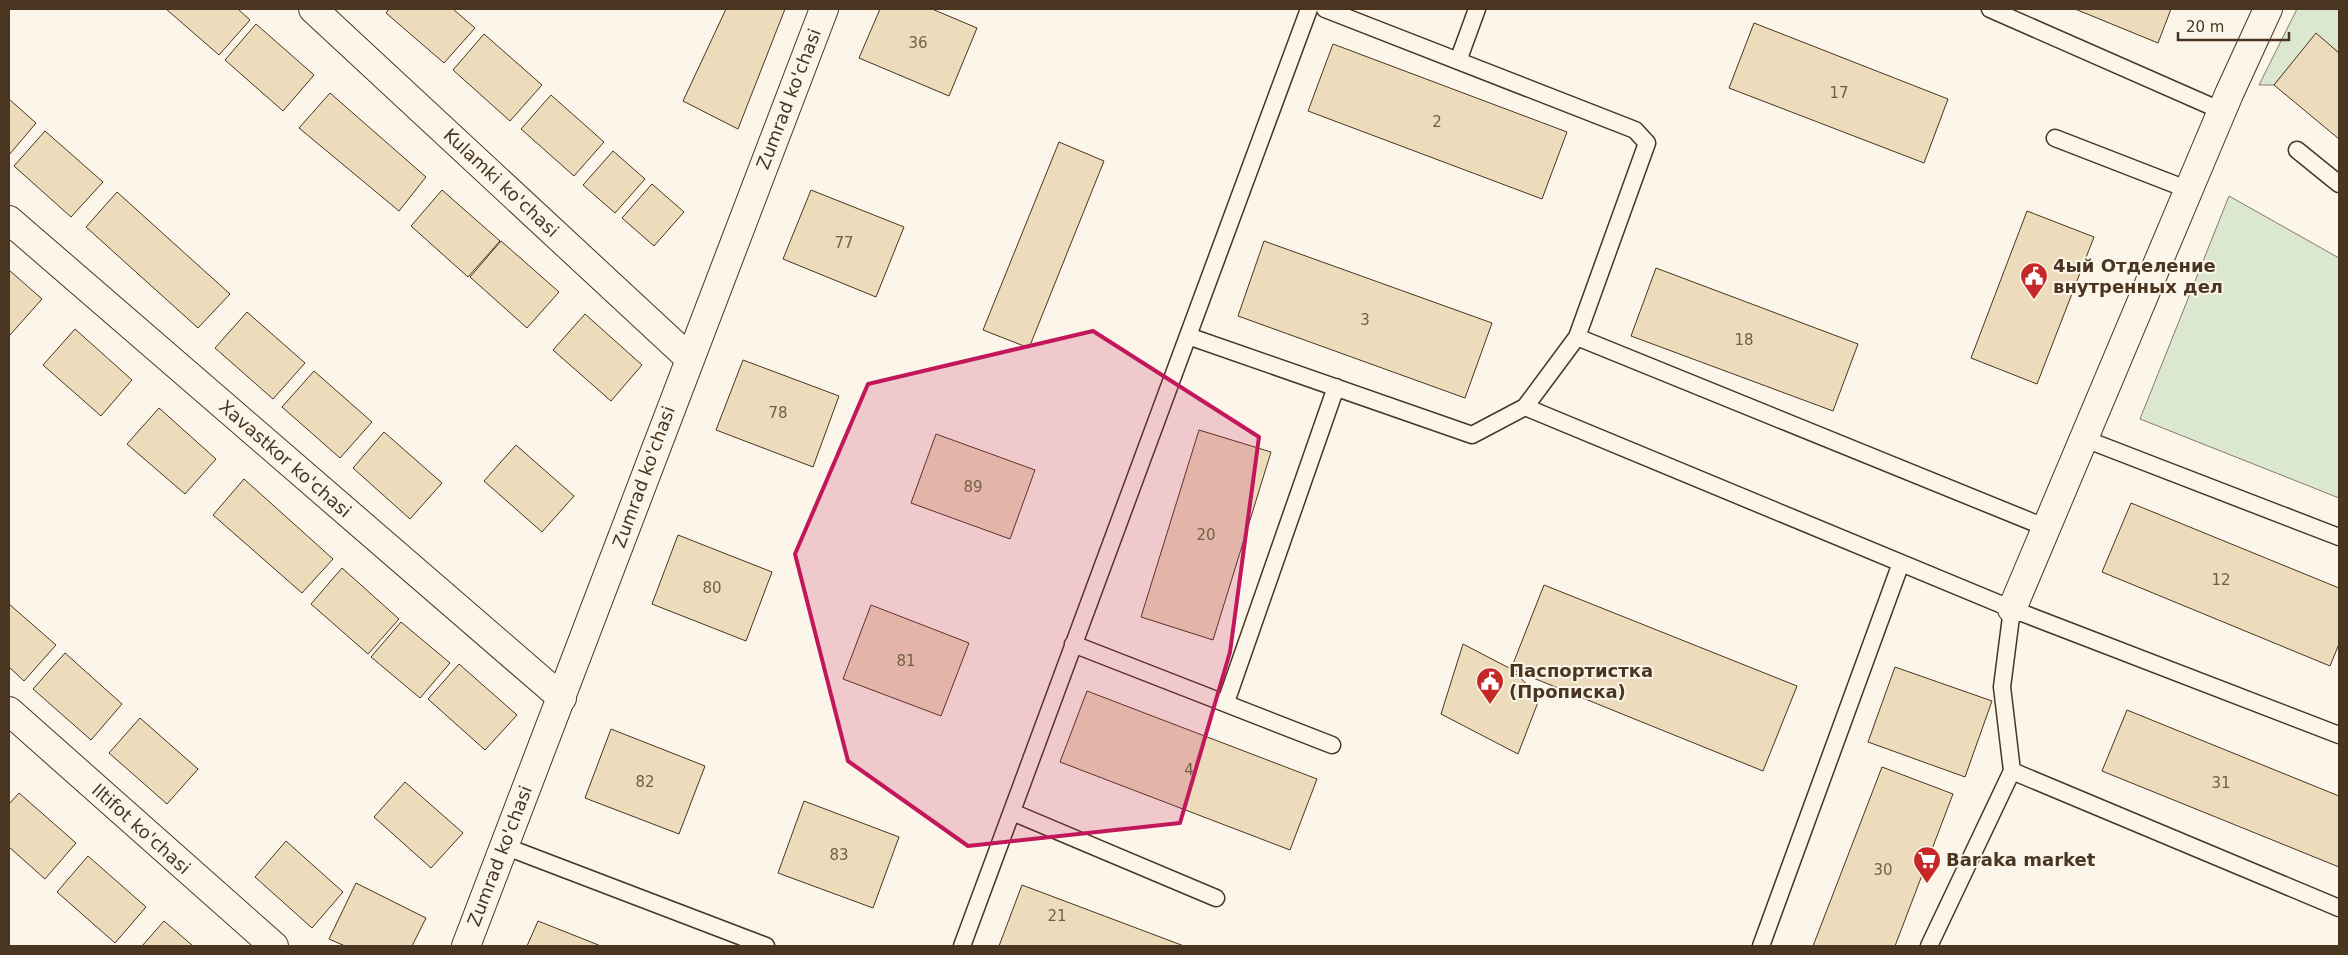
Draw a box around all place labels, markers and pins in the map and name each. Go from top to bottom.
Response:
place label: 4ый Отделение внутренных дел [2053,255,2223,297]
public building icon: 4ый Отделение внутренных дел [2019,261,2049,300]
place label: Паспортистка (Прописка) [1509,660,1653,702]
public building icon: Паспортистка (Прописка) [1475,666,1505,705]
supermarket icon: Baraka market [1912,845,1942,884]
place label: Baraka market [1946,849,2096,870]

